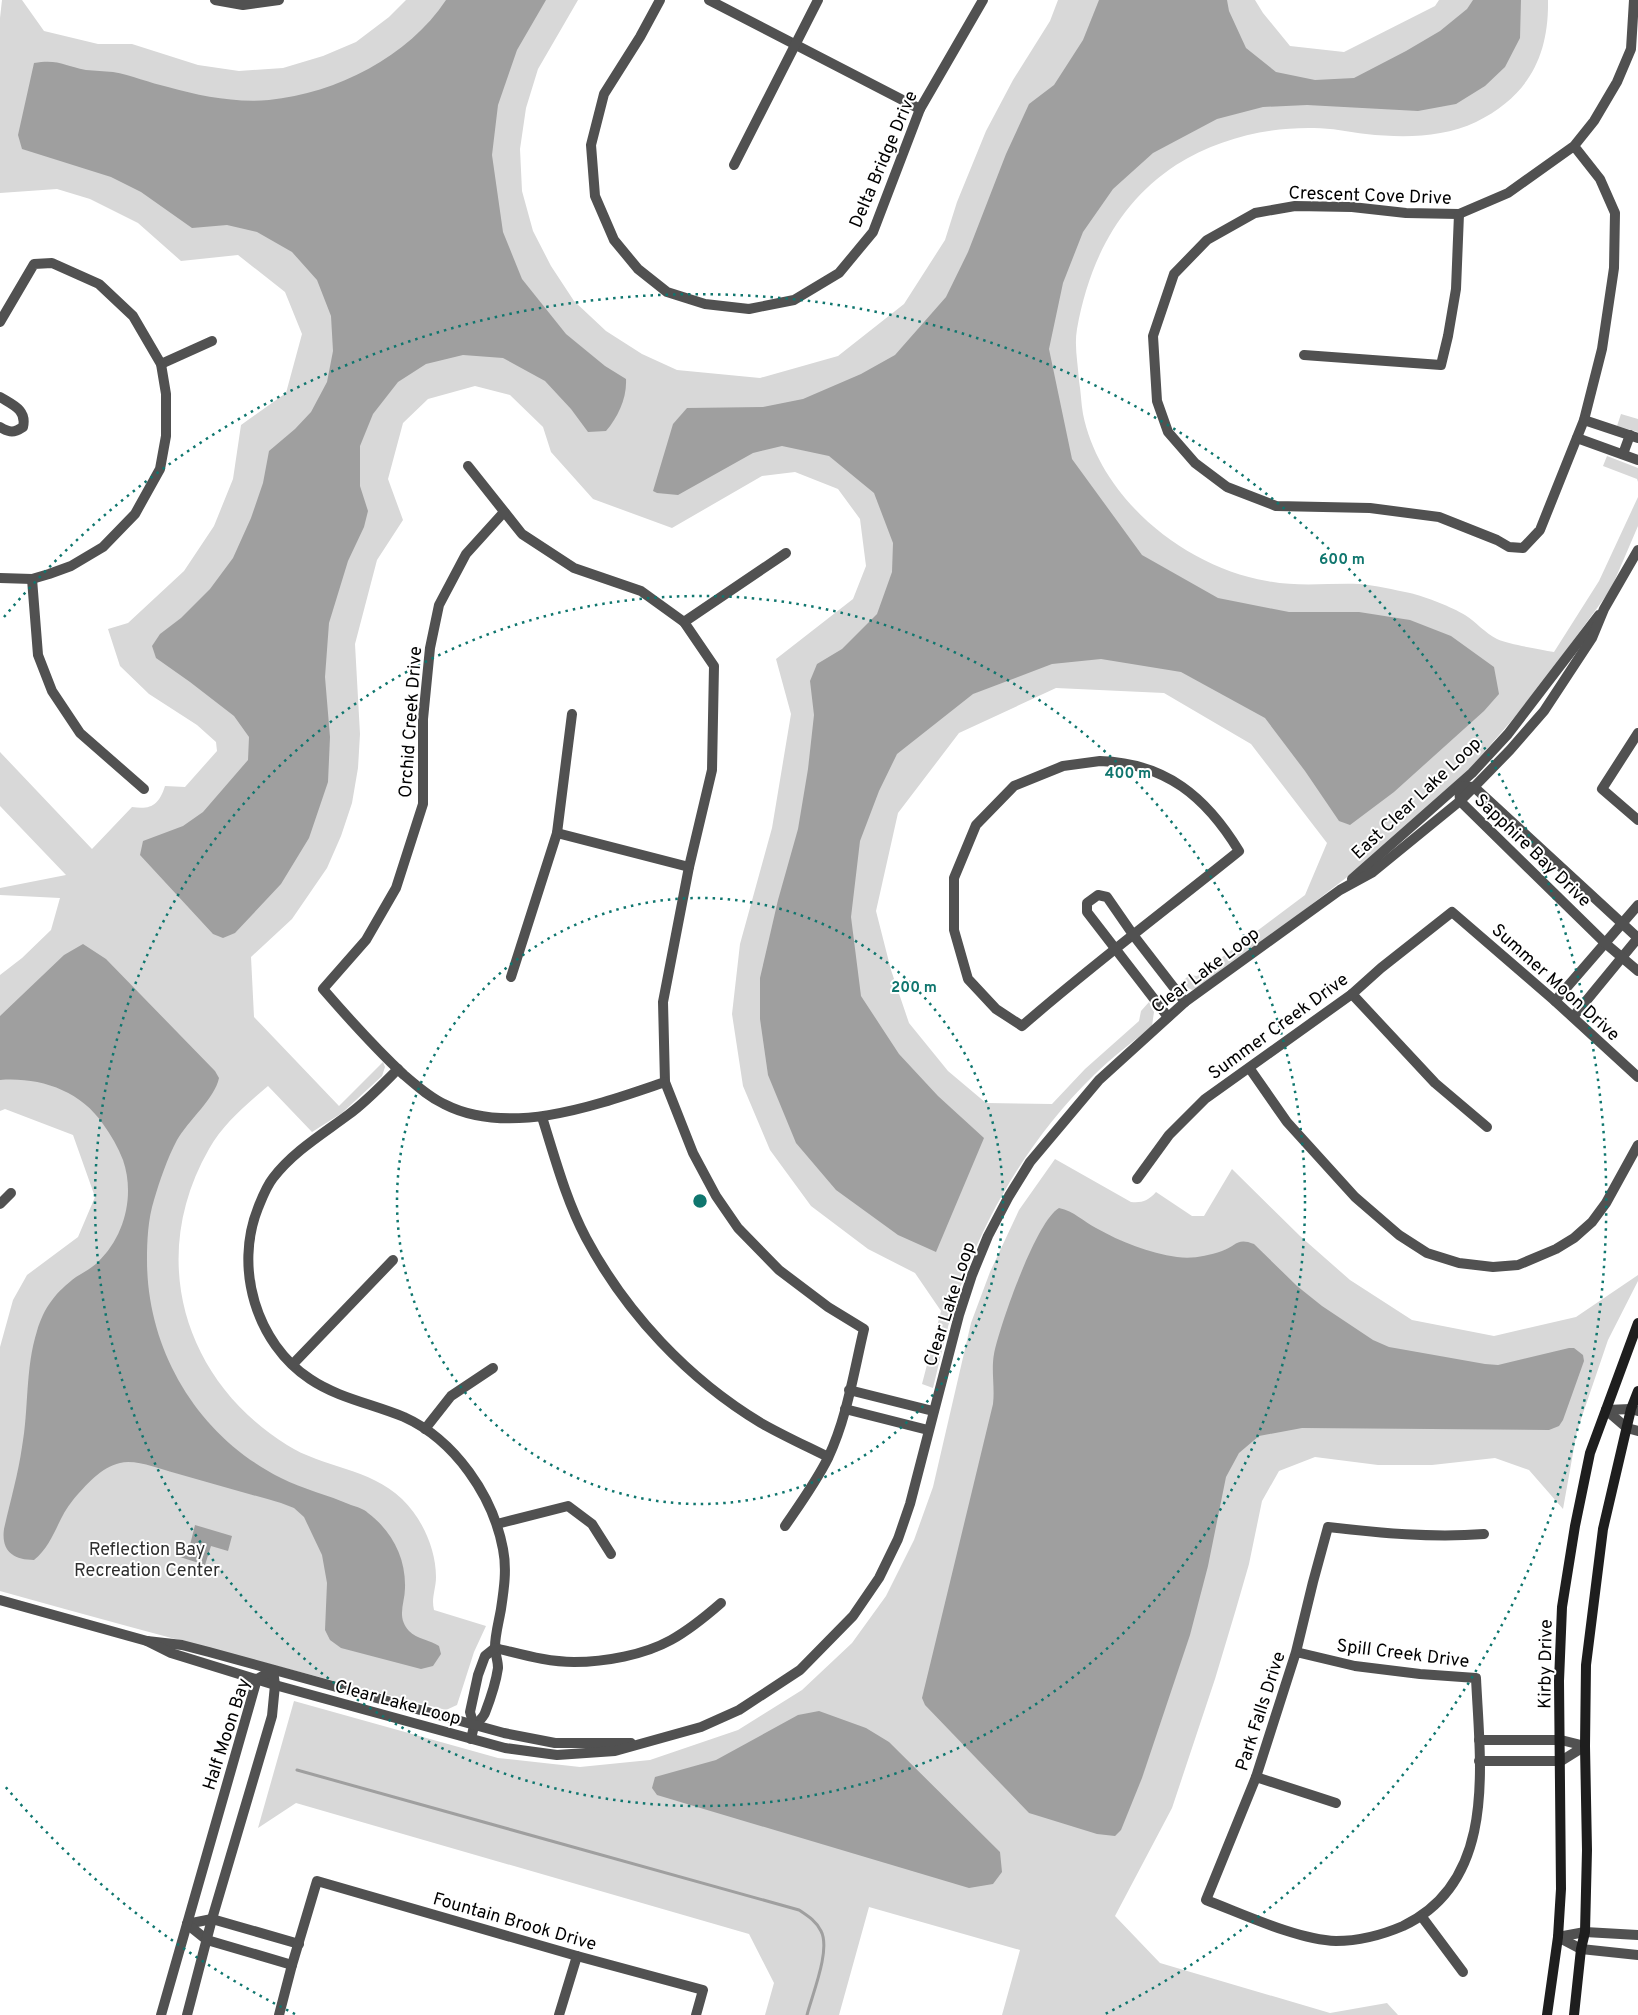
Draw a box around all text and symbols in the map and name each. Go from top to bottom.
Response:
street label: Delta Bridge Drive [845,88,924,232]
street label: Crescent Cove Drive [1288,182,1452,211]
text: 600 m [1319,551,1365,570]
street label: Orchid Creek Drive [395,645,428,799]
street label: East Clear Lake Loop [1347,733,1487,865]
text: 400 m [1105,765,1151,784]
street label: Sapphire Bay Drive [1469,789,1595,913]
street label: Summer Moon Drive [1486,919,1624,1047]
street label: Clear Lake Loop [1147,923,1265,1019]
street label: Summer Creek Drive [1204,969,1353,1086]
text: 200 m [891,979,937,998]
centre of rings [691,1192,709,1210]
street label: Clear Lake Loop [919,1239,981,1370]
park label: Reflection Bay Recreation Center [74,1539,220,1583]
street label: Kirby Drive [1534,1619,1559,1709]
street label: Spill Creek Drive [1335,1635,1470,1674]
street label: Park Falls Drive [1231,1649,1292,1774]
street label: Half Moon Bay [198,1675,256,1793]
street label: Clear Lake Loop [332,1676,463,1731]
street label: Fountain Brook Drive [430,1888,599,1957]

